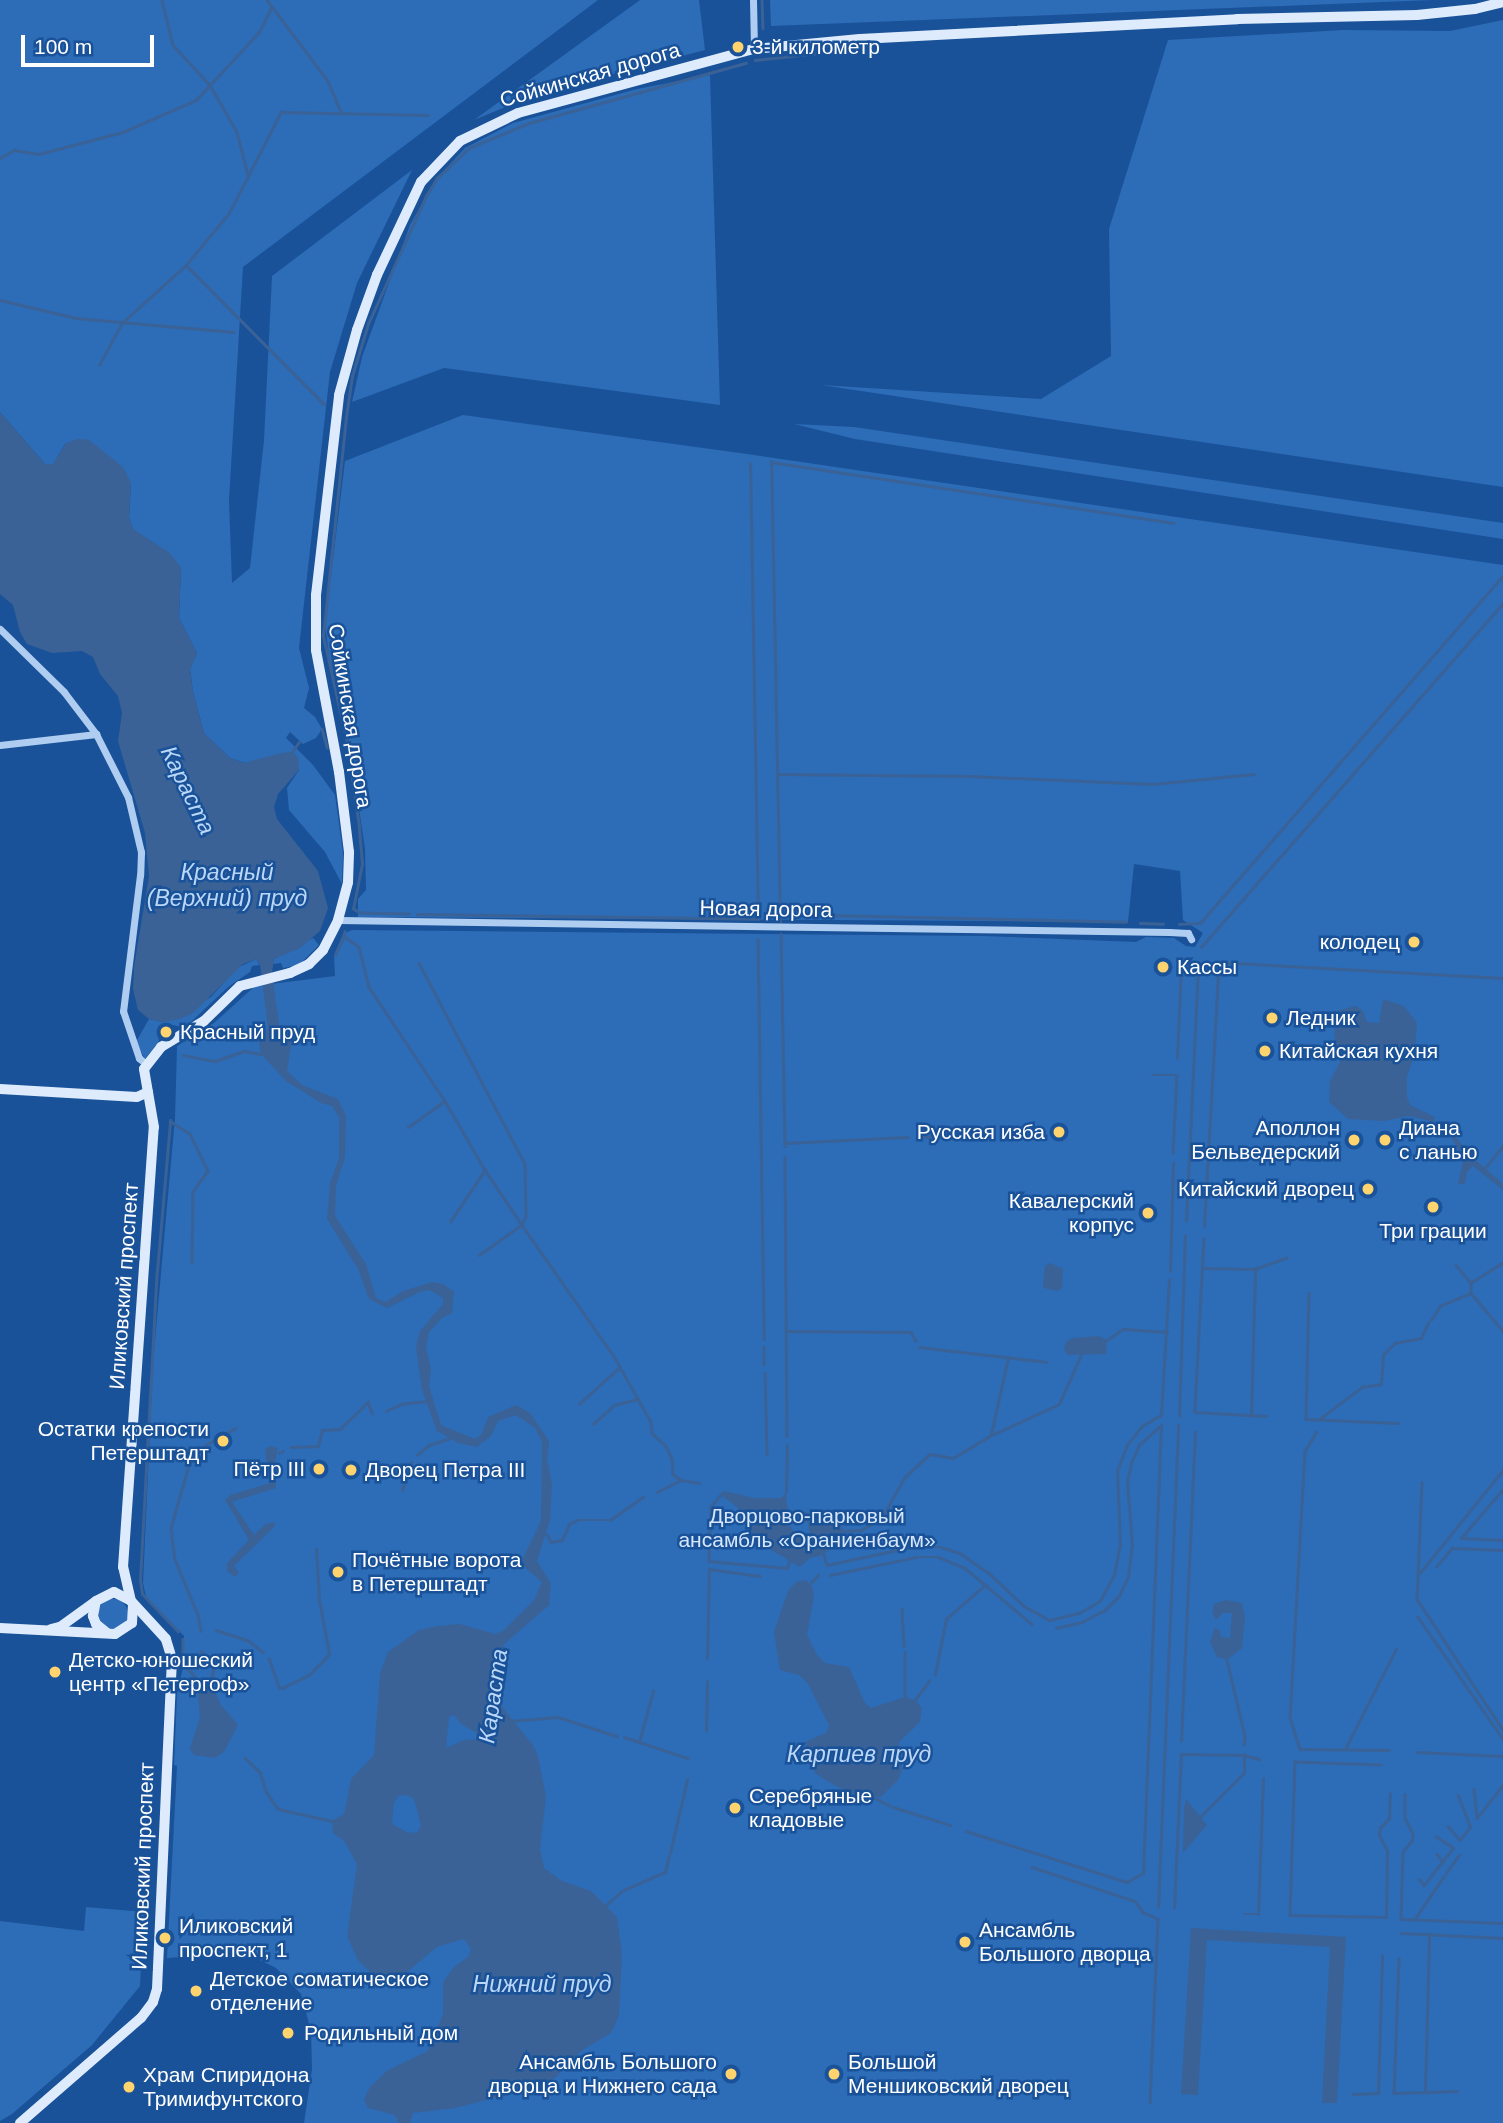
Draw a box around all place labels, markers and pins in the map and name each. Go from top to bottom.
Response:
place label: 3-й километр [752,34,880,60]
marker: 3-й километр [730,39,746,55]
place label: колодец [1320,929,1400,955]
marker: колодец [1406,934,1422,950]
place label: Кассы [1177,954,1237,980]
marker: Кассы [1155,959,1171,975]
place label: Ледник [1286,1005,1356,1031]
marker: Ледник [1264,1010,1280,1026]
place label: Красный пруд [180,1019,315,1045]
marker: Красный пруд [158,1024,174,1040]
place label: Китайская кухня [1279,1038,1438,1064]
marker: Китайская кухня [1257,1043,1273,1059]
place label: Аполлон Бельведерский [1191,1115,1340,1165]
place label: Диана с ланью [1399,1115,1478,1165]
place label: Русская изба [917,1119,1045,1145]
marker: Русская изба [1051,1124,1067,1140]
marker: Аполлон Бельведерский [1346,1132,1362,1148]
marker: Диана с ланью [1377,1132,1393,1148]
place label: Китайский дворец [1178,1176,1354,1202]
marker: Китайский дворец [1360,1181,1376,1197]
place label: Кавалерский корпус [1009,1188,1134,1238]
marker: Три грации [1425,1199,1441,1215]
marker: Кавалерский корпус [1140,1205,1156,1221]
place label: Три грации [1379,1218,1487,1244]
place label: Остатки крепости Петерштадт [38,1416,209,1466]
marker: Остатки крепости Петерштадт [215,1433,231,1449]
place label: Пётр III [234,1456,305,1482]
place label: Дворец Петра III [365,1457,525,1483]
marker: Пётр III [311,1461,327,1477]
marker: Дворец Петра III [343,1462,359,1478]
place label: Почётные ворота в Петерштадт [352,1547,521,1597]
marker: Почётные ворота в Петерштадт [330,1564,346,1580]
place label: Детско-юношеский центр «Петергоф» [69,1647,253,1697]
marker: Детско-юношеский центр «Петергоф» [47,1664,63,1680]
place label: Серебряные кладовые [749,1783,872,1833]
marker: Серебряные кладовые [727,1800,743,1816]
place label: Иликовский проспект, 1 [179,1913,293,1963]
place label: Ансамбль Большого дворца [979,1917,1151,1967]
marker: Иликовский проспект, 1 [157,1930,173,1946]
marker: Ансамбль Большого дворца [957,1934,973,1950]
place label: Детское соматическое отделение [210,1966,429,2016]
marker: Детское соматическое отделение [188,1983,204,1999]
place label: Родильный дом [304,2020,458,2046]
marker: Родильный дом [278,2023,298,2043]
place label: Ансамбль Большого дворца и Нижнего сада [488,2049,717,2099]
place label: Большой Меншиковский дворец [848,2049,1069,2099]
place label: Храм Спиридона Тримифунтского [143,2062,310,2112]
marker: Ансамбль Большого дворца и Нижнего сада [723,2066,739,2082]
marker: Большой Меншиковский дворец [826,2066,842,2082]
marker: Храм Спиридона Тримифунтского [121,2079,137,2095]

